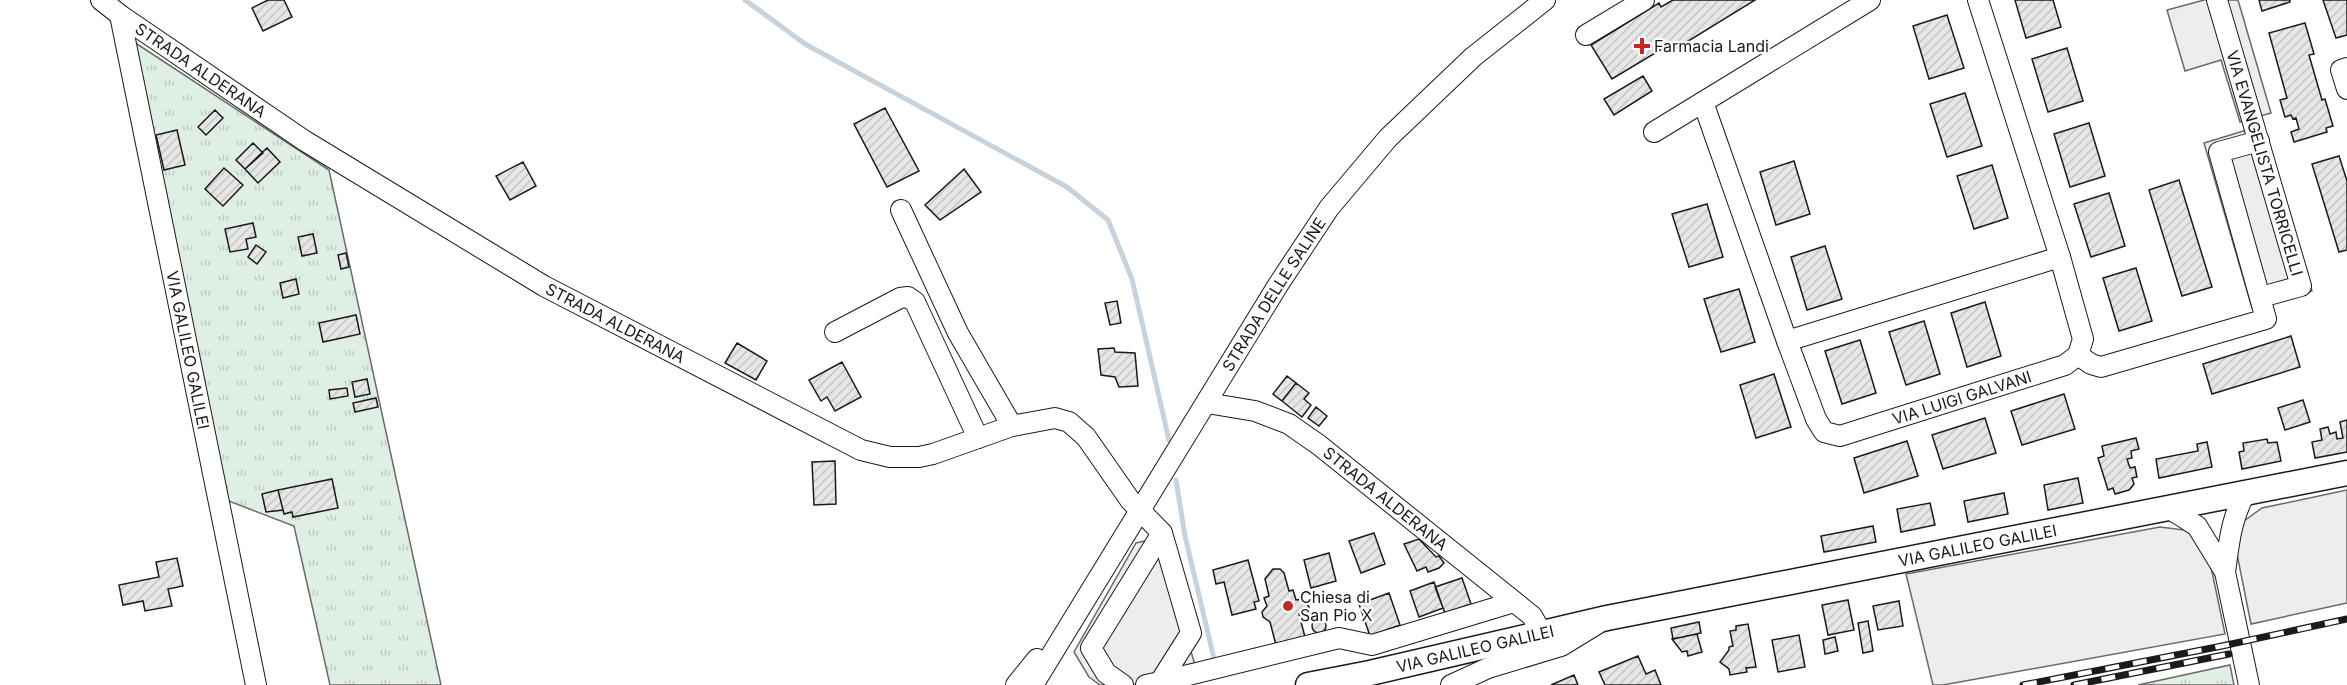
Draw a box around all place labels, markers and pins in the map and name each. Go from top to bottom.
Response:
place label: Farmacia Landi [1654,36,1769,56]
marker: Farmacia Landi [1635,39,1649,53]
place label: Chiesa di San Pio X [1300,587,1372,625]
marker: Chiesa di San Pio X [1281,599,1295,613]

